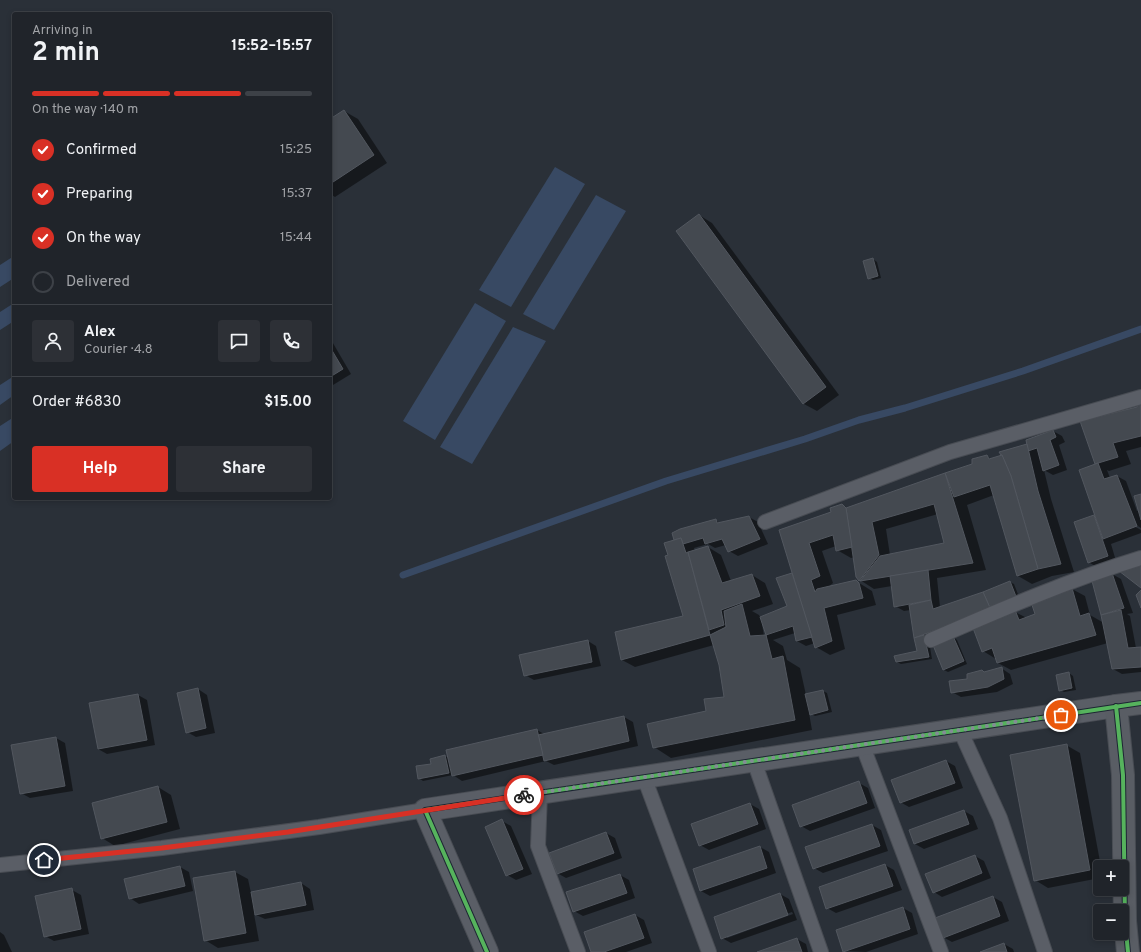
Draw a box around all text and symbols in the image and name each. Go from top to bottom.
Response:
text: Arriving in [32,23,93,39]
text: 2 min [32,37,100,70]
text: 15:52–15:57 [231,37,312,56]
text: On the way · 140 m [32,102,138,118]
icon: check [32,139,54,161]
text: Confirmed [66,141,137,160]
text: 15:25 [280,142,312,158]
icon: check [32,183,54,205]
text: Preparing [66,185,133,204]
text: 15:37 [282,186,312,202]
icon: check [32,227,54,249]
text: On the way [66,229,141,248]
text: 15:44 [280,230,312,246]
text: Delivered [66,273,130,292]
button: person [32,320,74,362]
button: chat [218,320,260,362]
button: phone [270,320,312,362]
text: Alex [84,323,116,342]
text: Courier · 4.8 [84,342,153,358]
text: Order #6830 [32,393,121,412]
text: $15.00 [264,393,312,412]
button: Help [32,446,168,492]
button: Share [176,446,312,492]
pin [1044,698,1078,732]
icon: bag [1050,704,1072,726]
courier [504,775,544,815]
icon: bike [513,784,535,806]
pin [27,843,61,877]
icon: home [33,849,55,871]
map controls [1093,860,1129,940]
button: + [1093,860,1129,896]
button: − [1093,904,1129,940]

